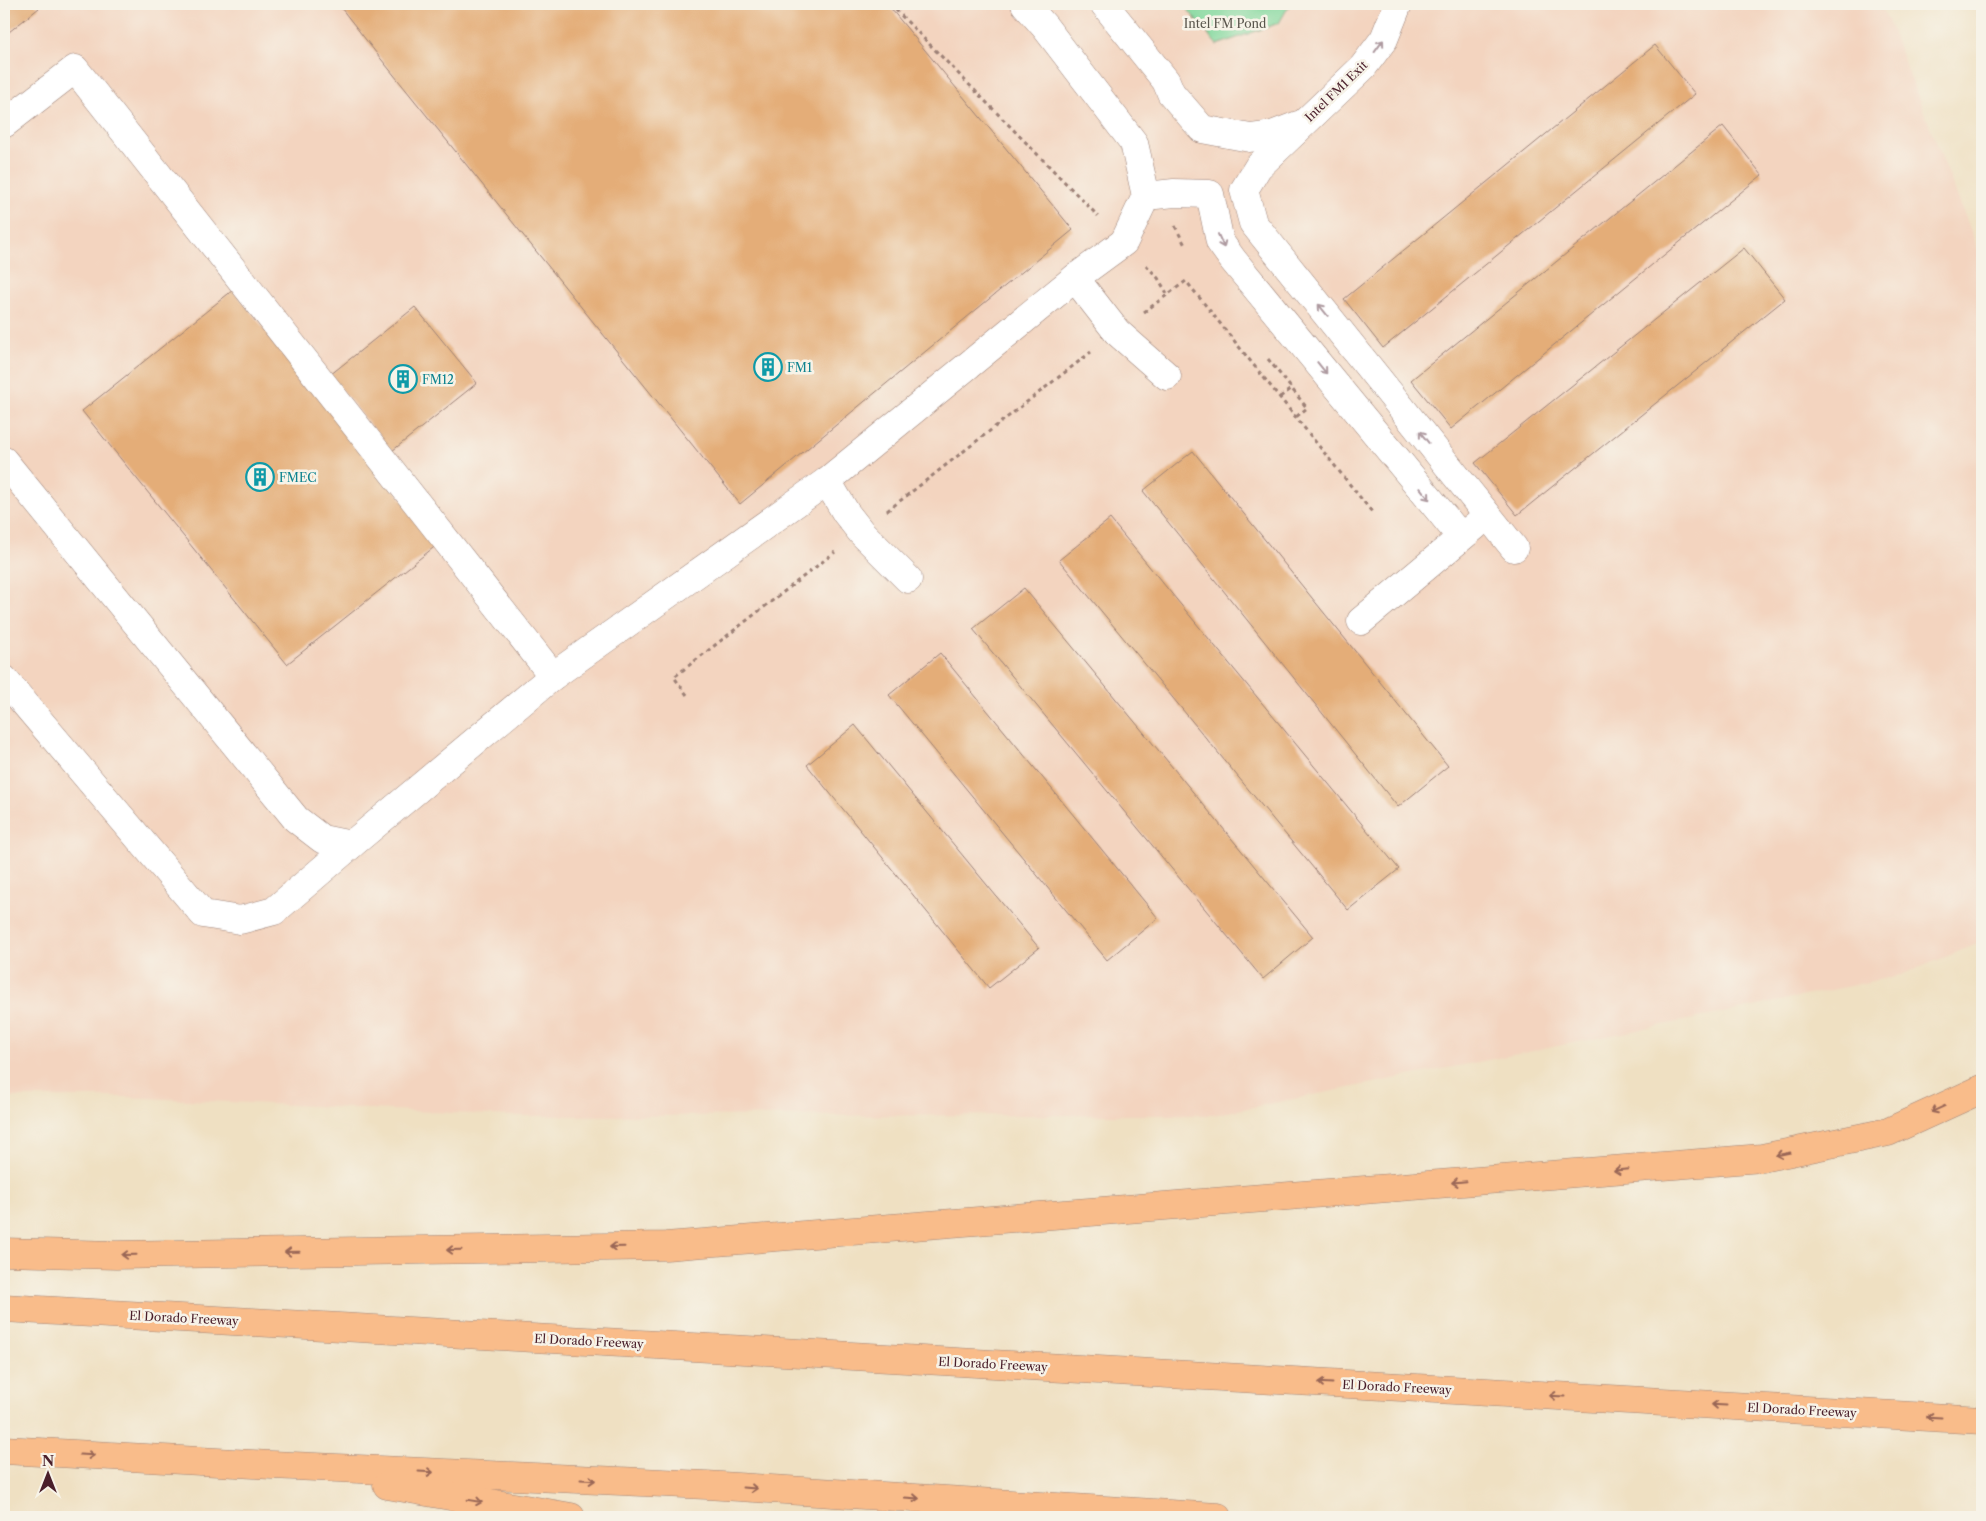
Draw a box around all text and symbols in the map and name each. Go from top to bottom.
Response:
park label: Intel FM Pond [1184,16,1267,31]
one-way arrow [1374,39,1384,53]
street label: Intel FM1 Exit [1302,57,1371,125]
one-way arrow [1217,233,1227,248]
one-way arrow [1317,303,1328,316]
building icon: FM1 [753,352,783,382]
place label: FM1 [787,360,812,375]
one-way arrow [1317,361,1328,374]
building icon: FM12 [388,364,418,394]
place label: FM12 [422,372,454,387]
one-way arrow [1418,431,1429,444]
building icon: FMEC [245,462,275,492]
place label: FMEC [279,470,316,485]
one-way arrow [1419,487,1431,500]
one-way arrow [1931,1105,1946,1115]
one-way arrow [1775,1150,1791,1159]
one-way arrow [1613,1165,1629,1174]
one-way arrow [1451,1178,1467,1187]
one-way arrow [609,1242,626,1252]
one-way arrow [447,1245,463,1254]
one-way arrow [284,1247,300,1257]
one-way arrow [122,1250,138,1260]
street label: El Dorado Freeway [129,1308,239,1328]
street label: El Dorado Freeway [534,1331,644,1351]
street label: El Dorado Freeway [938,1354,1048,1374]
street label: El Dorado Freeway [1342,1377,1452,1397]
one-way arrow [1317,1379,1333,1388]
one-way arrow [1549,1392,1565,1401]
street label: El Dorado Freeway [1747,1400,1857,1420]
one-way arrow [1711,1401,1727,1410]
one-way arrow [1926,1413,1942,1422]
north arrow [22,1448,72,1498]
one-way arrow [79,1450,95,1459]
text: N [42,1452,54,1470]
one-way arrow [417,1468,433,1477]
one-way arrow [580,1475,596,1484]
one-way arrow [742,1483,758,1493]
one-way arrow [904,1494,920,1503]
one-way arrow [467,1496,483,1506]

